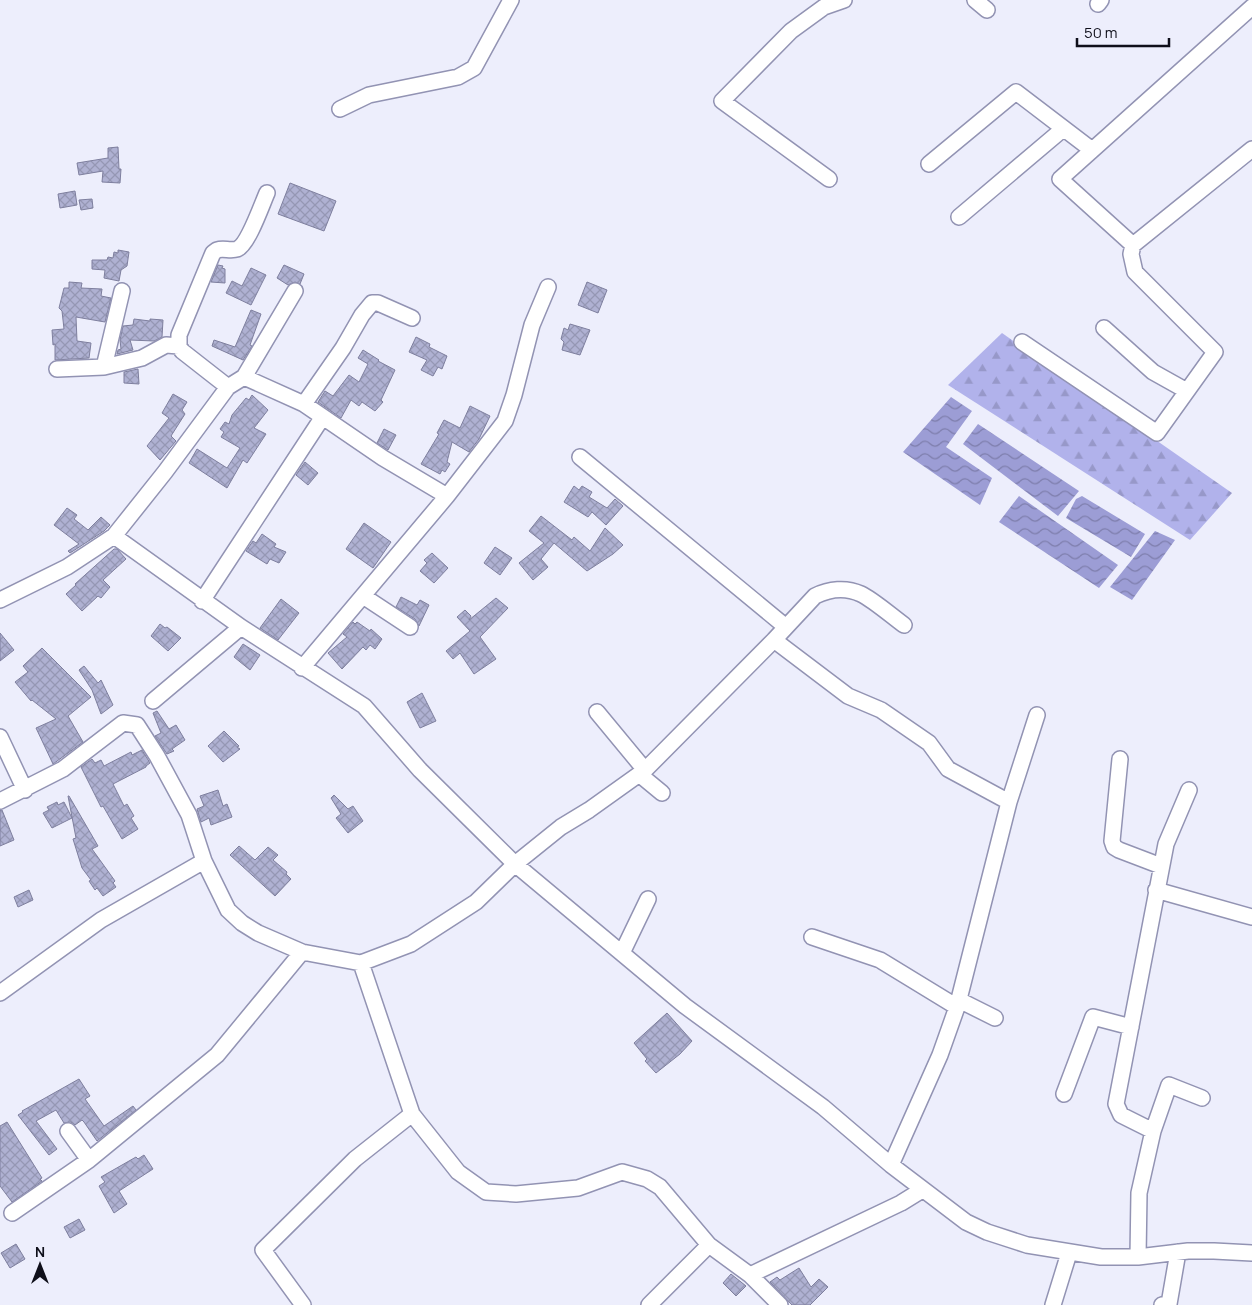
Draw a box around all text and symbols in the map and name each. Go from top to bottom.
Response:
scale bar [1077,15,1170,47]
text: 50 m [1084,22,1118,43]
north arrow [15,1240,65,1290]
text: N [35,1242,45,1261]

